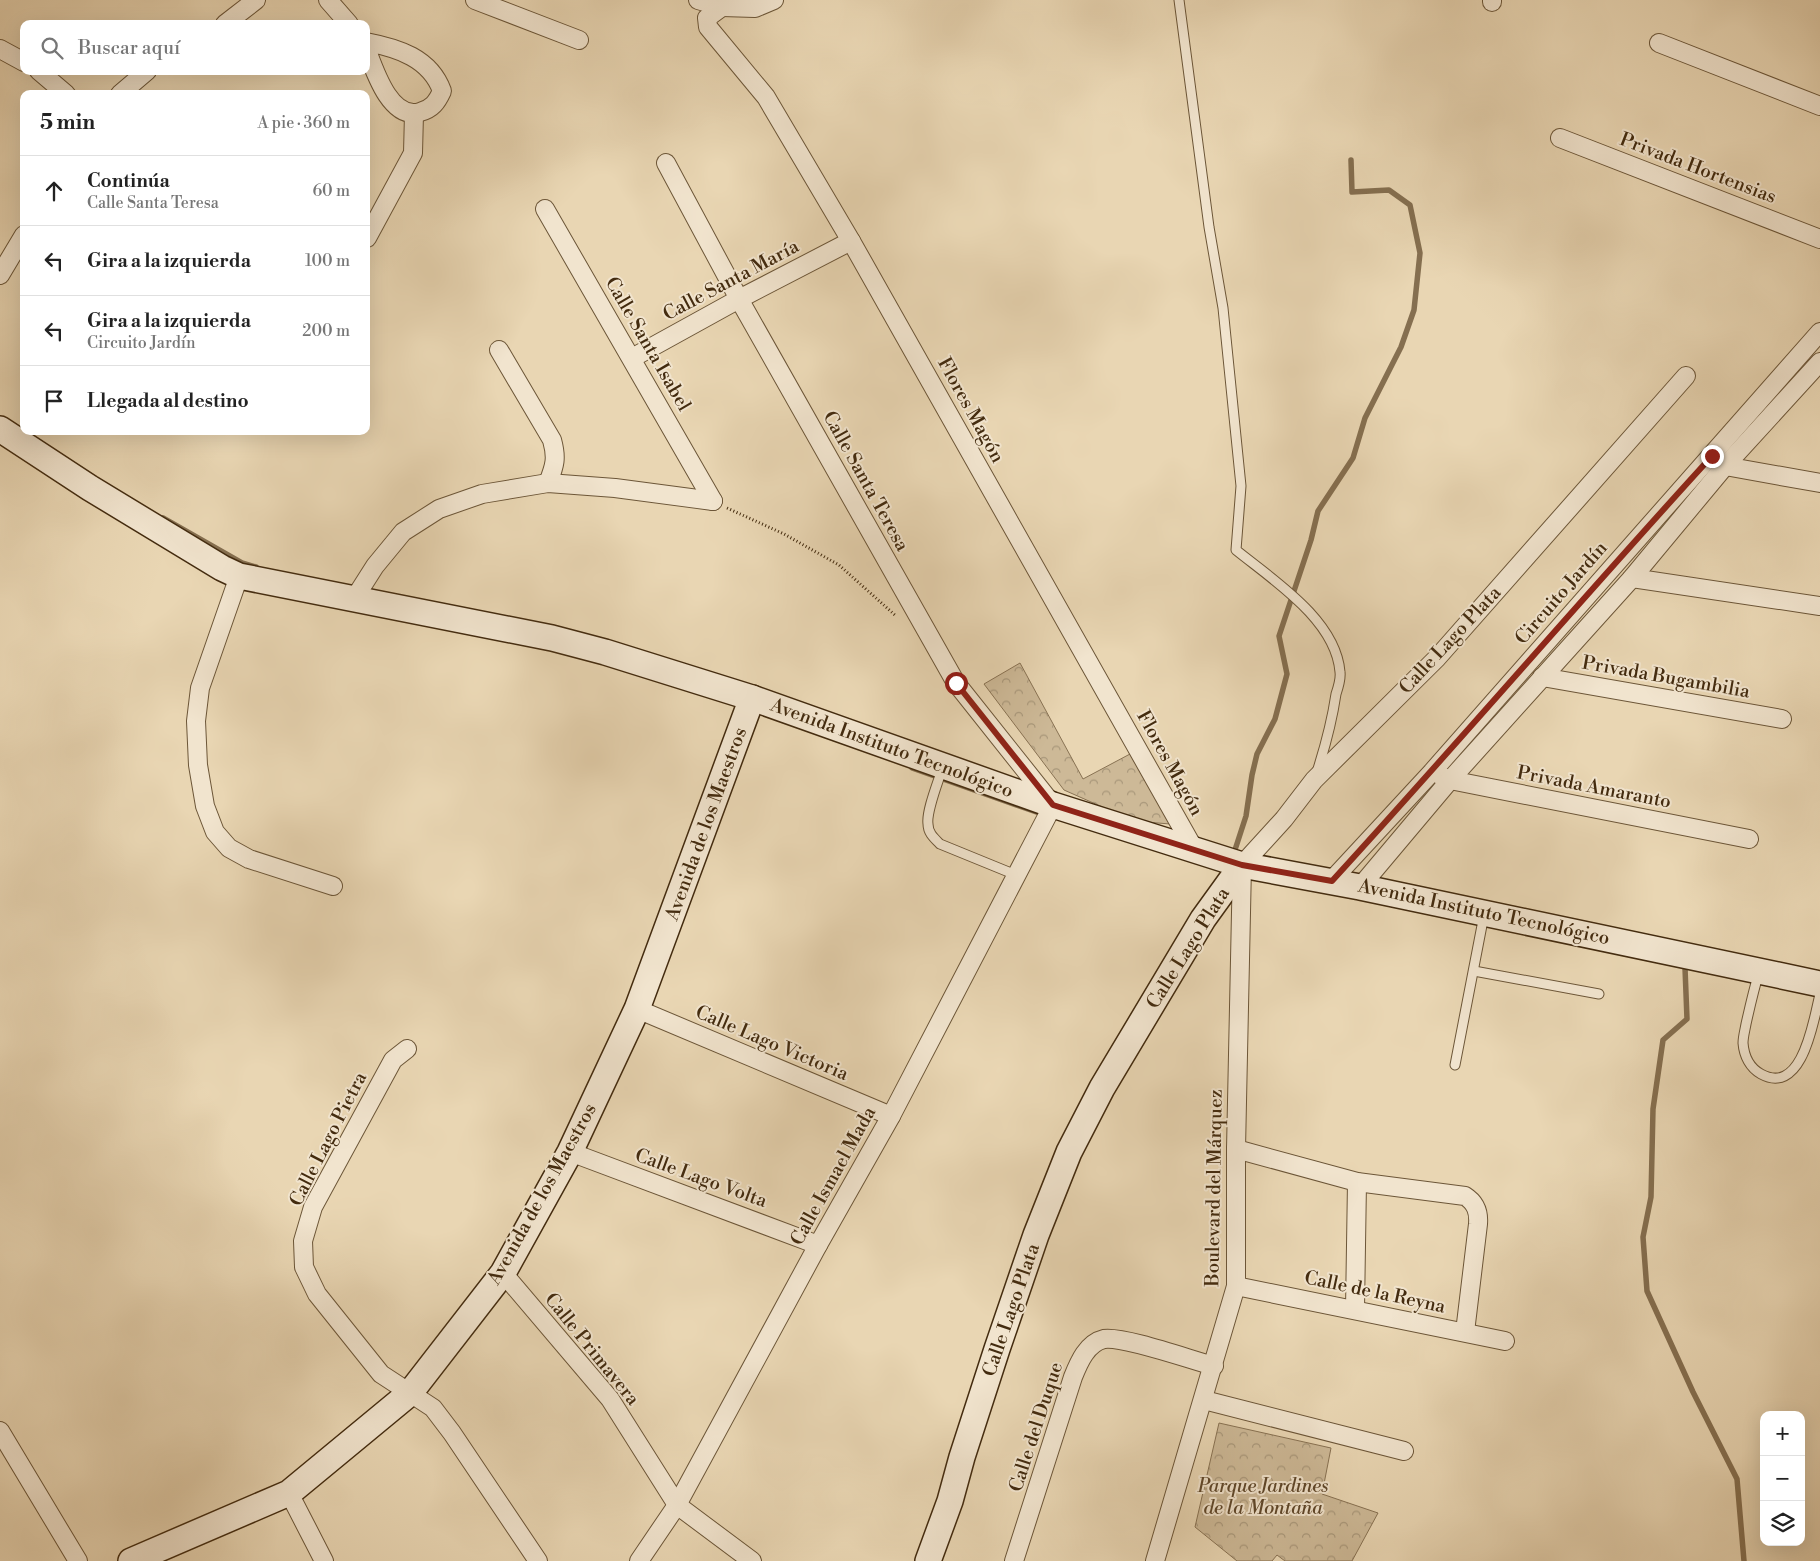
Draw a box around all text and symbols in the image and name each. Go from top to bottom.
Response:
search box [20,20,370,75]
icon: search [38,34,66,62]
text: Buscar aquí [78,36,180,60]
text: 5 min [40,110,95,136]
text: A pie · 360 m [257,113,350,133]
street label: Privada Hortensias [1616,127,1780,209]
text: Continúa [87,169,170,193]
icon: ahead [40,177,68,205]
text: 60 m [312,181,350,201]
text: Calle Santa Teresa [87,193,219,213]
street label: Calle Santa María [659,234,804,326]
icon: left [40,247,68,275]
text: Gira a la izquierda [87,249,251,273]
text: 100 m [305,251,350,271]
street label: Calle Santa Isabel [600,273,696,416]
text: Gira a la izquierda [87,309,251,333]
icon: left [40,317,68,345]
text: 200 m [302,321,350,341]
text: Circuito Jardín [87,333,196,353]
street label: Flores Magón [932,353,1010,467]
icon: arrive [40,387,68,415]
text: Llegada al destino [87,389,249,413]
street label: Calle Santa Teresa [818,407,915,556]
route end [1701,445,1724,468]
street label: Circuito Jardín [1510,536,1612,650]
street label: Calle Lago Plata [1394,581,1506,699]
street label: Privada Bugambilia [1580,650,1752,704]
route start [945,672,968,695]
street label: Avenida Instituto Tecnológico [766,692,1017,803]
street label: Flores Magón [1131,706,1209,820]
street label: Avenida de los Maestros [660,724,752,925]
street label: Privada Amaranto [1515,760,1673,814]
street label: Avenida Instituto Tecnológico [1355,873,1612,950]
street label: Calle Lago Plata [1141,882,1235,1013]
street label: Calle Lago Victoria [692,1000,853,1086]
street label: Calle Lago Pietra [284,1068,372,1210]
street label: Boulevard del Márquez [1200,1089,1228,1288]
street label: Avenida de los Maestros [482,1099,602,1290]
street label: Calle Ismael Mada [785,1102,881,1250]
street label: Calle Lago Volta [632,1143,771,1213]
street label: Calle Lago Plata [977,1240,1045,1380]
street label: Calle de la Reyna [1302,1265,1448,1319]
street label: Calle Primavera [539,1288,645,1410]
street label: Calle del Duque [1004,1359,1068,1495]
map controls [1760,1411,1805,1546]
button: + [1760,1411,1805,1456]
button: − [1760,1456,1805,1501]
park label: Parque Jardines de la Montaña [1197,1474,1328,1520]
button: layers [1760,1501,1805,1546]

